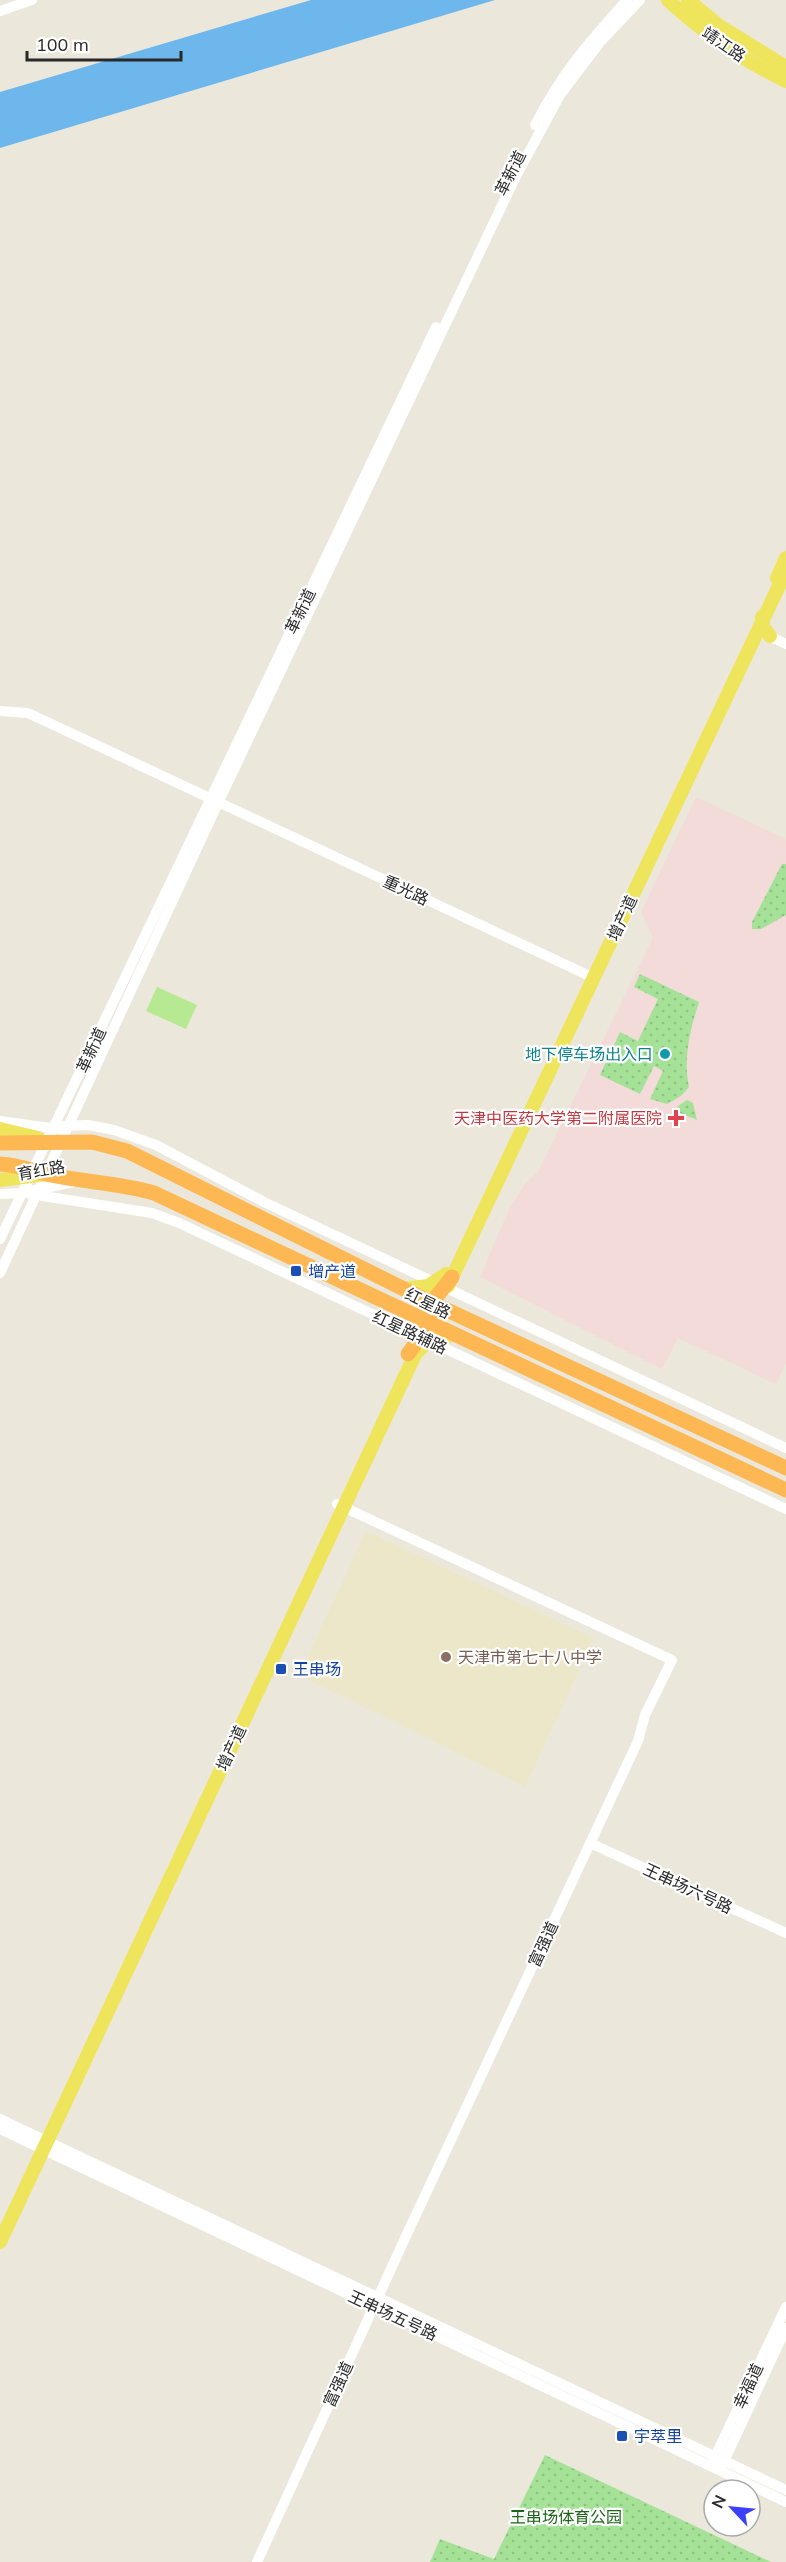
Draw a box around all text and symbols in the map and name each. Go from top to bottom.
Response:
street label: 靖江路 [699,22,749,66]
scale bar [27,24,182,62]
text: 100 m [36,33,89,56]
street label: 革新道 [490,147,530,199]
street label: 革新道 [280,585,320,637]
street label: 重光路 [380,871,432,909]
street label: 增产道 [603,892,641,944]
street label: 革新道 [72,1024,110,1076]
place label: 地下停车场出入口 [525,1044,653,1064]
marker: 地下停车场出入口 [658,1047,672,1061]
place label: 天津中医药大学第二附属医院 [454,1108,662,1128]
marker: 天津中医药大学第二附属医院 [667,1109,685,1127]
street label: 育红路 [16,1156,66,1184]
place label: 增产道 [308,1261,356,1281]
marker: 增产道 [289,1264,303,1278]
street label: 红星路 [402,1283,454,1323]
street label: 红星路辅路 [370,1306,450,1358]
place label: 天津市第七十八中学 [458,1647,602,1667]
marker: 天津市第七十八中学 [439,1650,453,1664]
place label: 王串场 [293,1659,341,1679]
marker: 王串场 [274,1662,288,1676]
street label: 增产道 [212,1722,250,1774]
street label: 王串场六号路 [640,1859,736,1917]
street label: 富强道 [524,1918,562,1970]
street label: 王串场五号路 [345,2286,441,2344]
street label: 富强道 [319,2358,357,2410]
street label: 幸福道 [729,2360,767,2412]
place label: 宇萃里 [634,2426,682,2446]
marker: 宇萃里 [615,2429,629,2443]
north arrow [702,2478,762,2538]
text: N [707,2492,730,2511]
park label: 王串场体育公园 [510,2507,622,2527]

